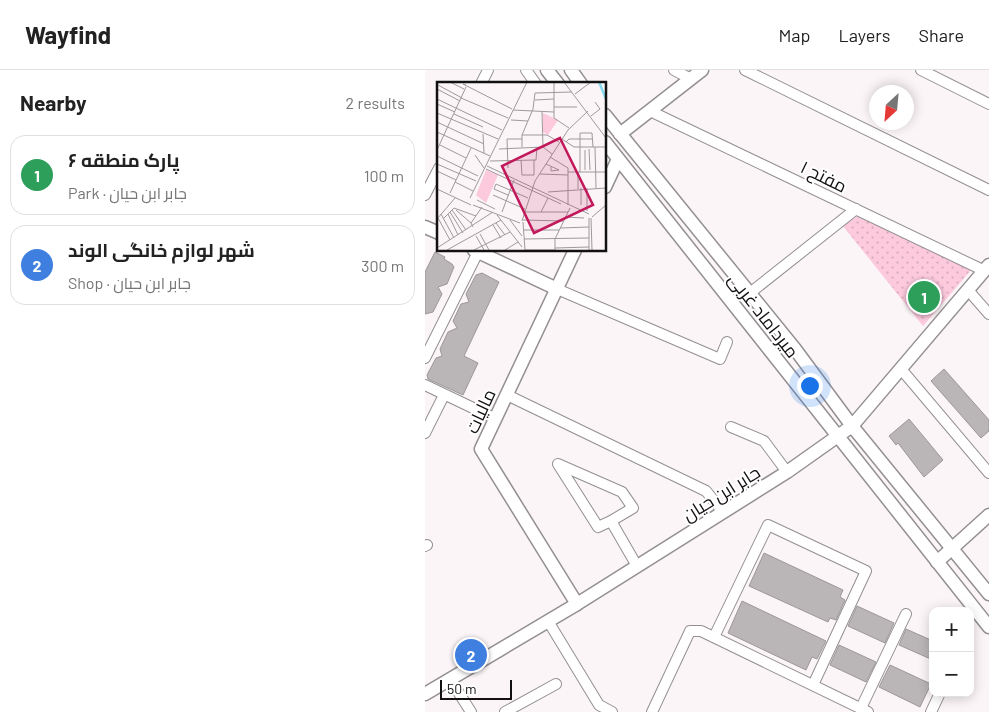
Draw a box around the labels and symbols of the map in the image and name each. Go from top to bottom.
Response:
inset map [437,82,606,251]
north arrow [869,85,914,130]
street label: مفتح ۱ [796,155,851,198]
street label: میرداماد غربی [723,268,804,362]
pin: 1 [908,278,940,316]
your location [797,373,823,399]
street label: مالیات [460,385,500,437]
street label: جابر ابن حیان [678,460,764,526]
pin: 2 [455,636,487,674]
scale bar [440,677,513,700]

